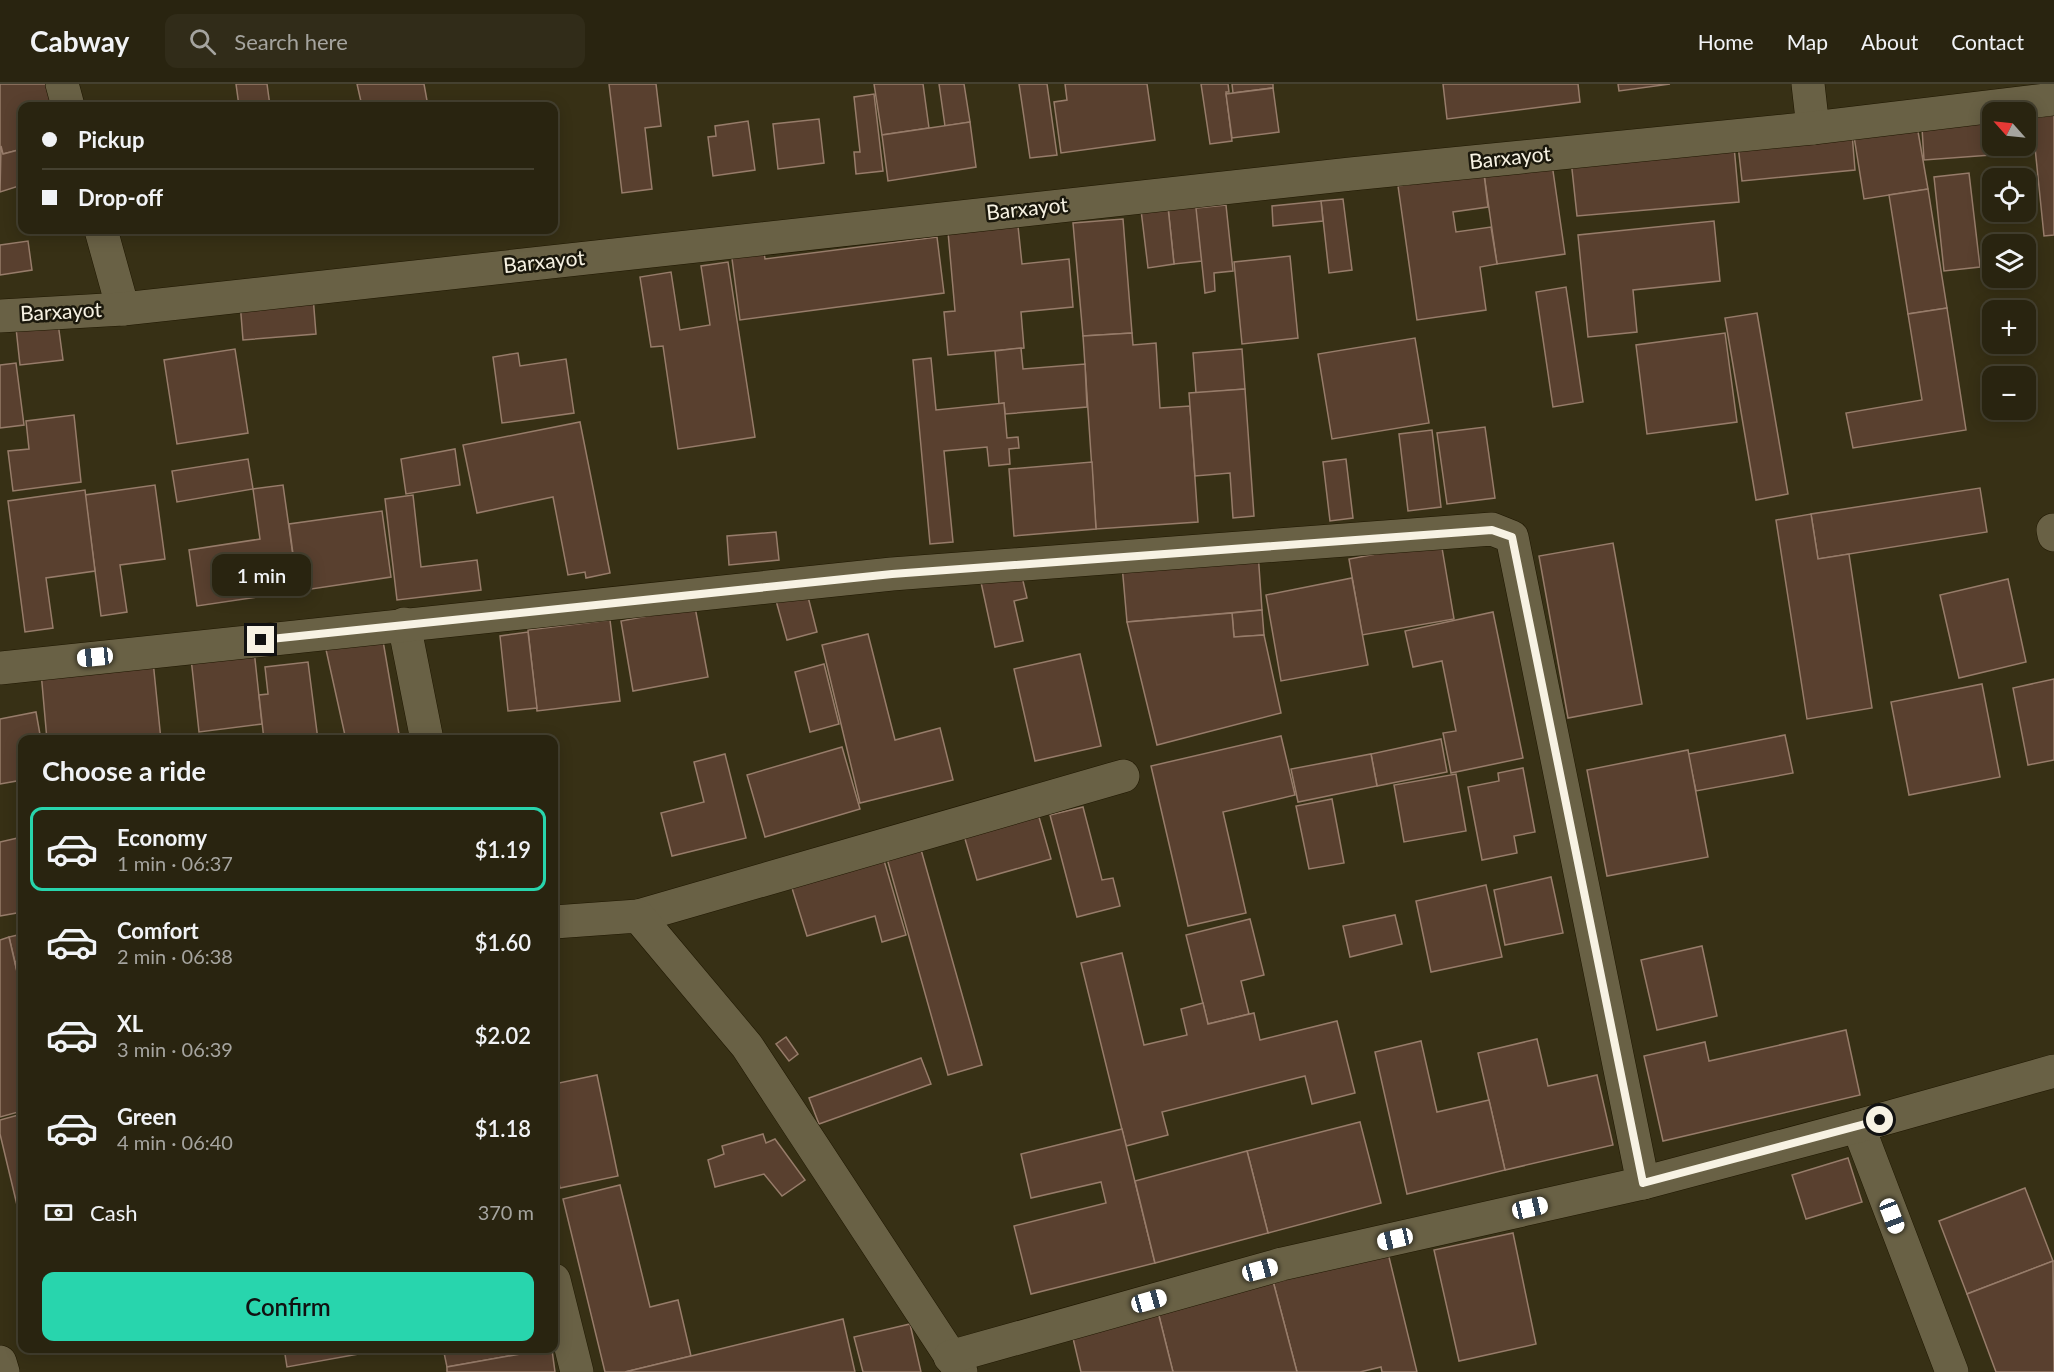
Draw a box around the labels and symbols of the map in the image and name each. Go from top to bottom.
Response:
north arrow [1982,102,2036,156]
street label: Barxayot [1468,140,1552,173]
street label: Barxayot [985,191,1069,224]
street label: Barxayot [502,244,586,277]
street label: Barxayot [19,296,103,325]
callout: 1 min [212,553,310,595]
route end [247,626,274,653]
car [76,646,114,668]
route start [1866,1106,1893,1133]
car [1510,1195,1550,1221]
car [1877,1196,1907,1236]
car [1375,1226,1415,1252]
car [1240,1257,1280,1283]
car [1129,1287,1169,1315]

